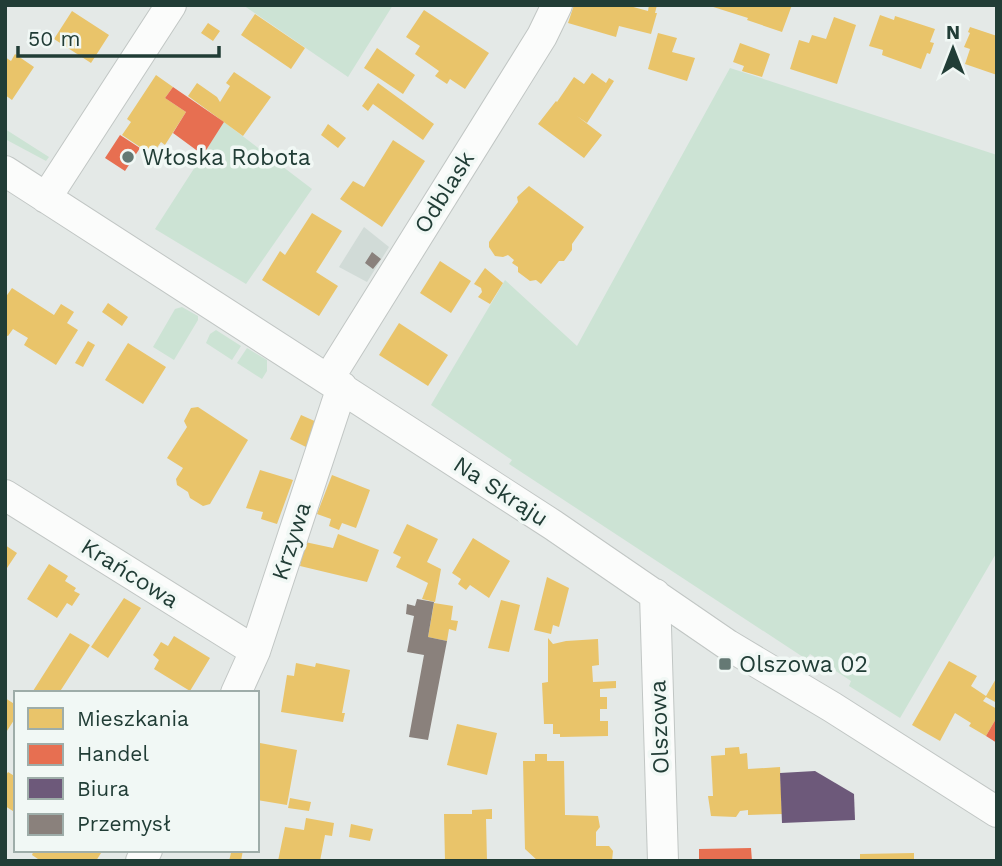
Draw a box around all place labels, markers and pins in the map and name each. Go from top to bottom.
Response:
place label: Włoska Robota [142,144,311,171]
marker: Włoska Robota [120,149,136,165]
place label: Olszowa 02 [739,651,868,678]
marker: Olszowa 02 [717,656,733,672]

